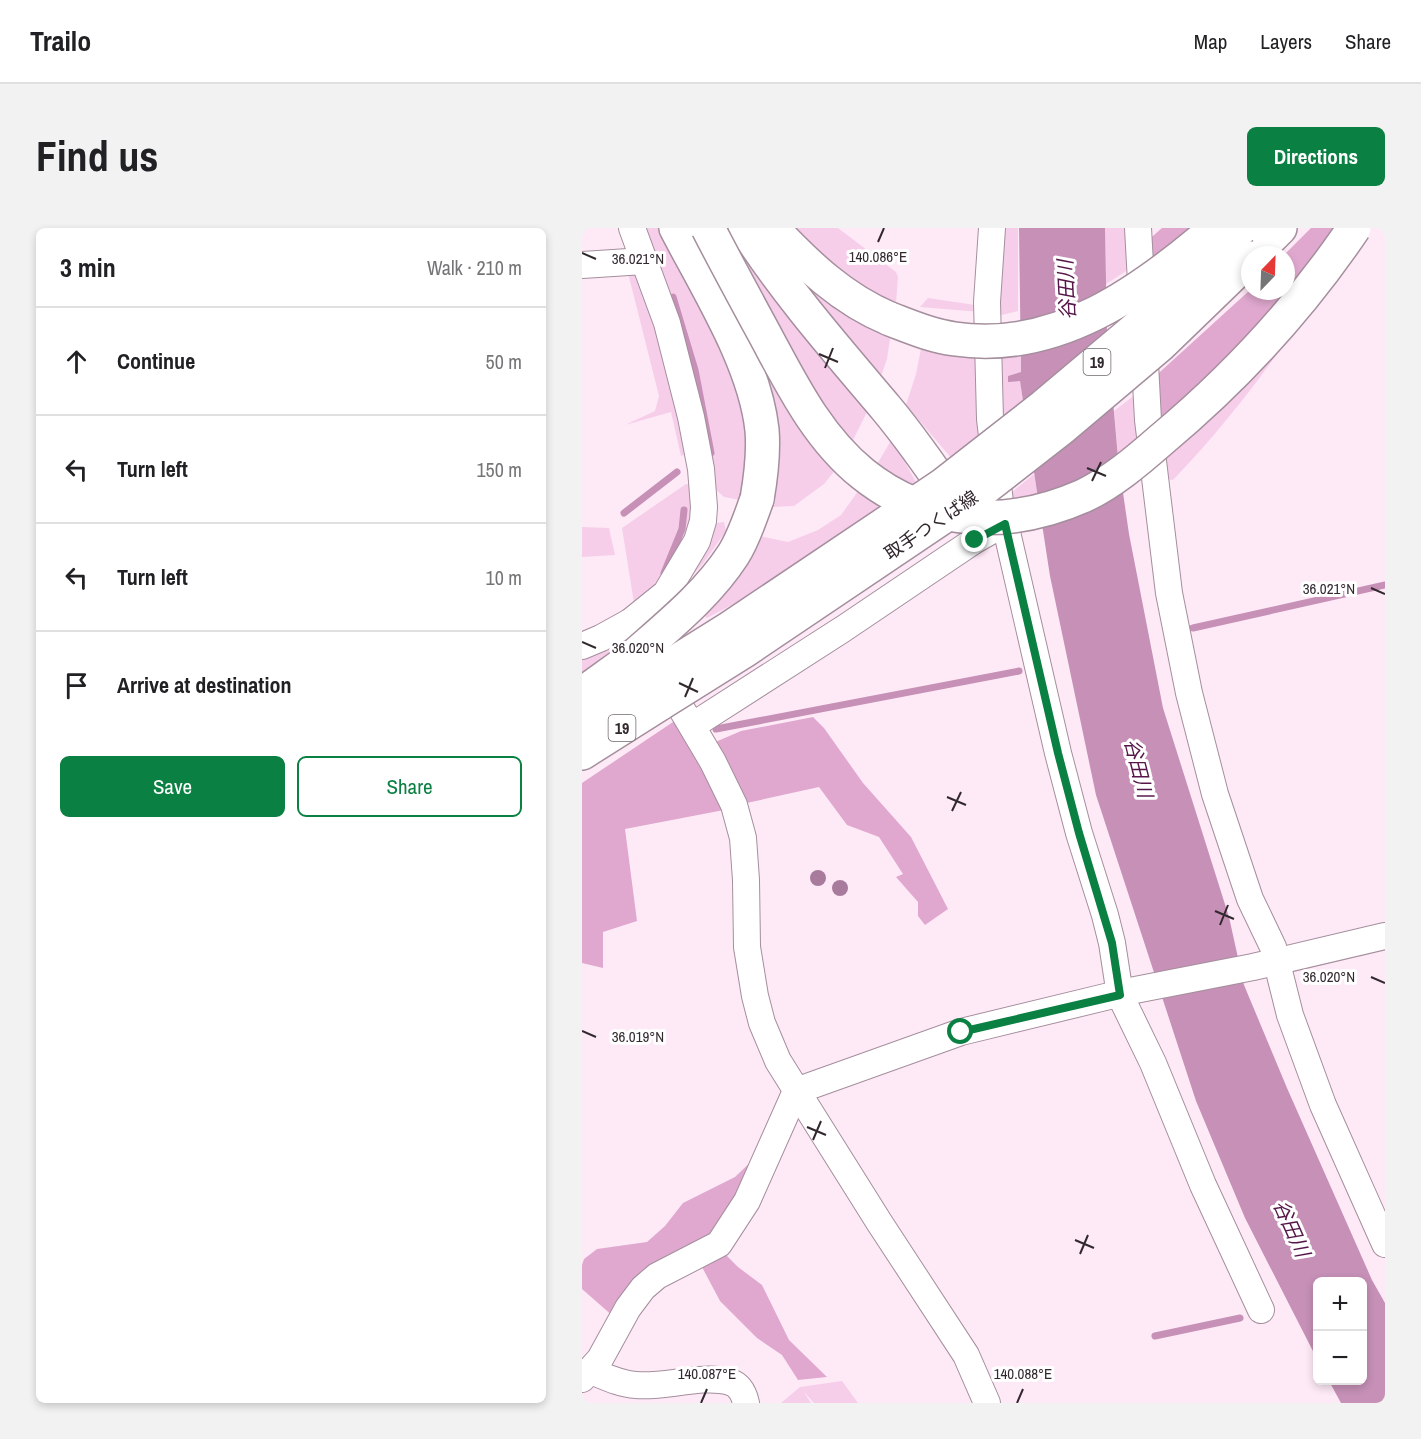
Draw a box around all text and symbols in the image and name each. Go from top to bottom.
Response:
text: Trailo [30,22,91,60]
text: Map [1194,27,1227,56]
text: Layers [1260,27,1312,56]
text: Share [1345,27,1391,56]
button: Directions [1247,127,1385,186]
text: Find us [36,128,158,184]
text: 140.086°E [849,246,907,267]
north arrow [1241,246,1295,300]
text: 36.021°N [612,248,664,269]
text: 3 min [60,250,116,285]
text: Walk · 210 m [427,254,522,281]
water label: 谷田川 [1051,257,1081,321]
icon: ahead [60,345,93,378]
text: Continue [117,346,195,376]
text: 50 m [486,348,522,375]
road number: 19 [1084,349,1110,375]
icon: left [60,453,93,486]
text: Turn left [117,454,188,484]
text: 150 m [476,456,522,483]
street label: 取手つくば線 [879,484,983,566]
route end [961,526,987,552]
icon: left [60,561,93,594]
text: Turn left [117,562,188,592]
text: 10 m [486,564,522,591]
text: 36.021°N [1303,578,1355,599]
text: 36.020°N [612,637,664,658]
icon: arrive [60,669,93,702]
text: Arrive at destination [117,670,291,700]
road number: 19 [608,715,636,741]
water label: 谷田川 [1119,736,1160,802]
button: Save [60,756,285,817]
button: Share [297,756,522,817]
text: 36.020°N [1303,966,1355,987]
route start [947,1018,973,1044]
text: 36.019°N [612,1026,664,1047]
water label: 谷田川 [1267,1195,1317,1263]
map controls [1313,1277,1367,1385]
button: + [1313,1277,1367,1331]
button: − [1313,1331,1367,1385]
text: 140.087°E [678,1363,736,1384]
text: 140.088°E [994,1363,1052,1384]

